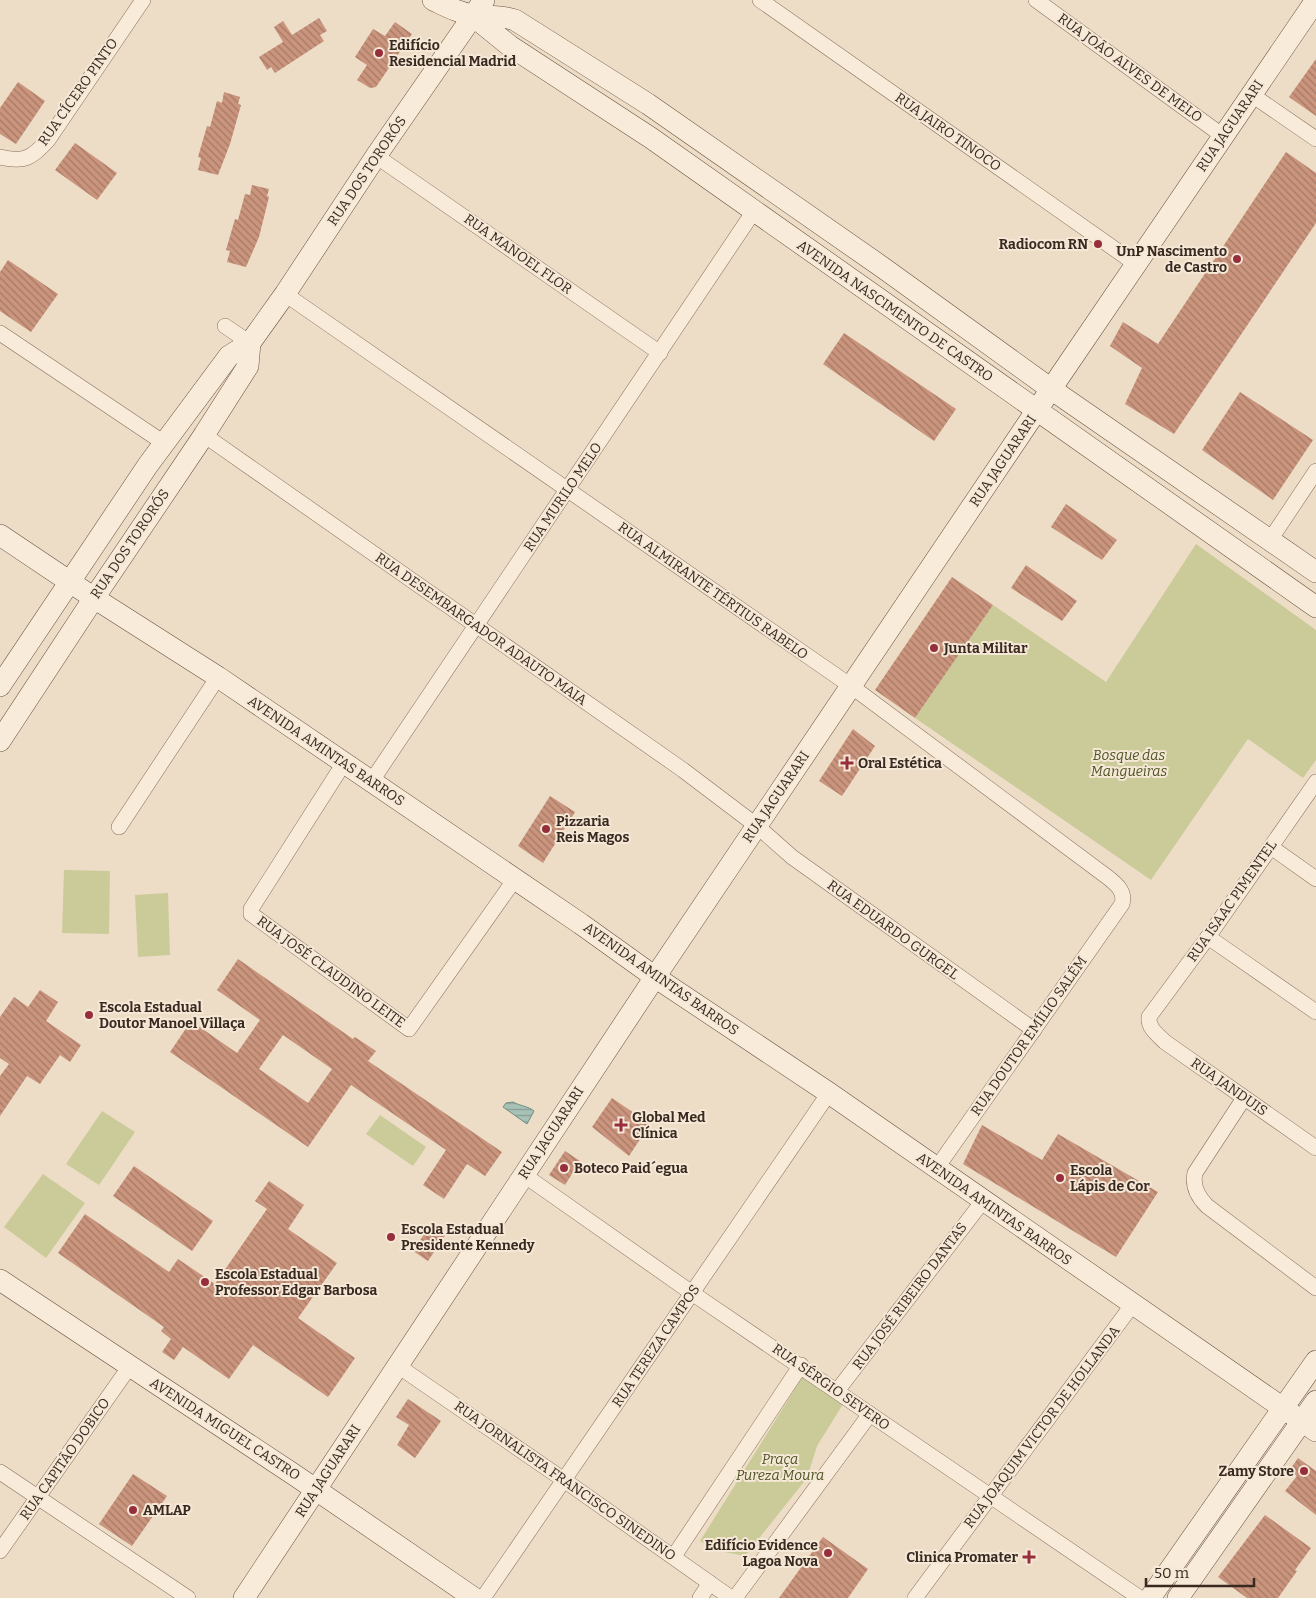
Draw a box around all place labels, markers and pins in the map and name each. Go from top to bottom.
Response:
place label: Edifício Residencial Madrid [389,37,517,70]
marker: Edifício Residencial Madrid [373,47,385,59]
place label: Radiocom RN [999,236,1088,253]
marker: Radiocom RN [1092,238,1104,250]
place label: UnP Nascimento de Castro [1116,243,1227,276]
marker: UnP Nascimento de Castro [1231,253,1243,265]
place label: Junta Militar [943,640,1028,657]
marker: Junta Militar [928,642,940,654]
place label: Oral Estética [858,755,942,772]
marker: Oral Estética [840,756,854,770]
place label: Pizzaria Reis Magos [556,813,629,846]
marker: Pizzaria Reis Magos [540,823,552,835]
place label: Escola Estadual Doutor Manoel Villaça [99,999,245,1032]
marker: Escola Estadual Doutor Manoel Villaça [83,1009,95,1021]
place label: Global Med Clínica [632,1109,706,1142]
marker: Global Med Clínica [614,1118,628,1132]
place label: Boteco Paid´egua [574,1160,688,1177]
marker: Boteco Paid´egua [558,1162,570,1174]
place label: Escola Lápis de Cor [1070,1162,1150,1195]
marker: Escola Lápis de Cor [1054,1172,1066,1184]
place label: Escola Estadual Presidente Kennedy [401,1221,535,1254]
marker: Escola Estadual Presidente Kennedy [385,1231,397,1243]
place label: Escola Estadual Professor Edgar Barbosa [215,1266,378,1299]
marker: Escola Estadual Professor Edgar Barbosa [199,1276,211,1288]
place label: Zamy Store [1218,1463,1294,1480]
marker: Zamy Store [1298,1465,1310,1477]
place label: AMLAP [143,1502,191,1519]
marker: AMLAP [127,1504,139,1516]
place label: Edifício Evidence Lagoa Nova [705,1537,818,1570]
marker: Edifício Evidence Lagoa Nova [822,1547,834,1559]
place label: Clinica Promater [906,1549,1018,1566]
marker: Clinica Promater [1022,1550,1036,1564]

